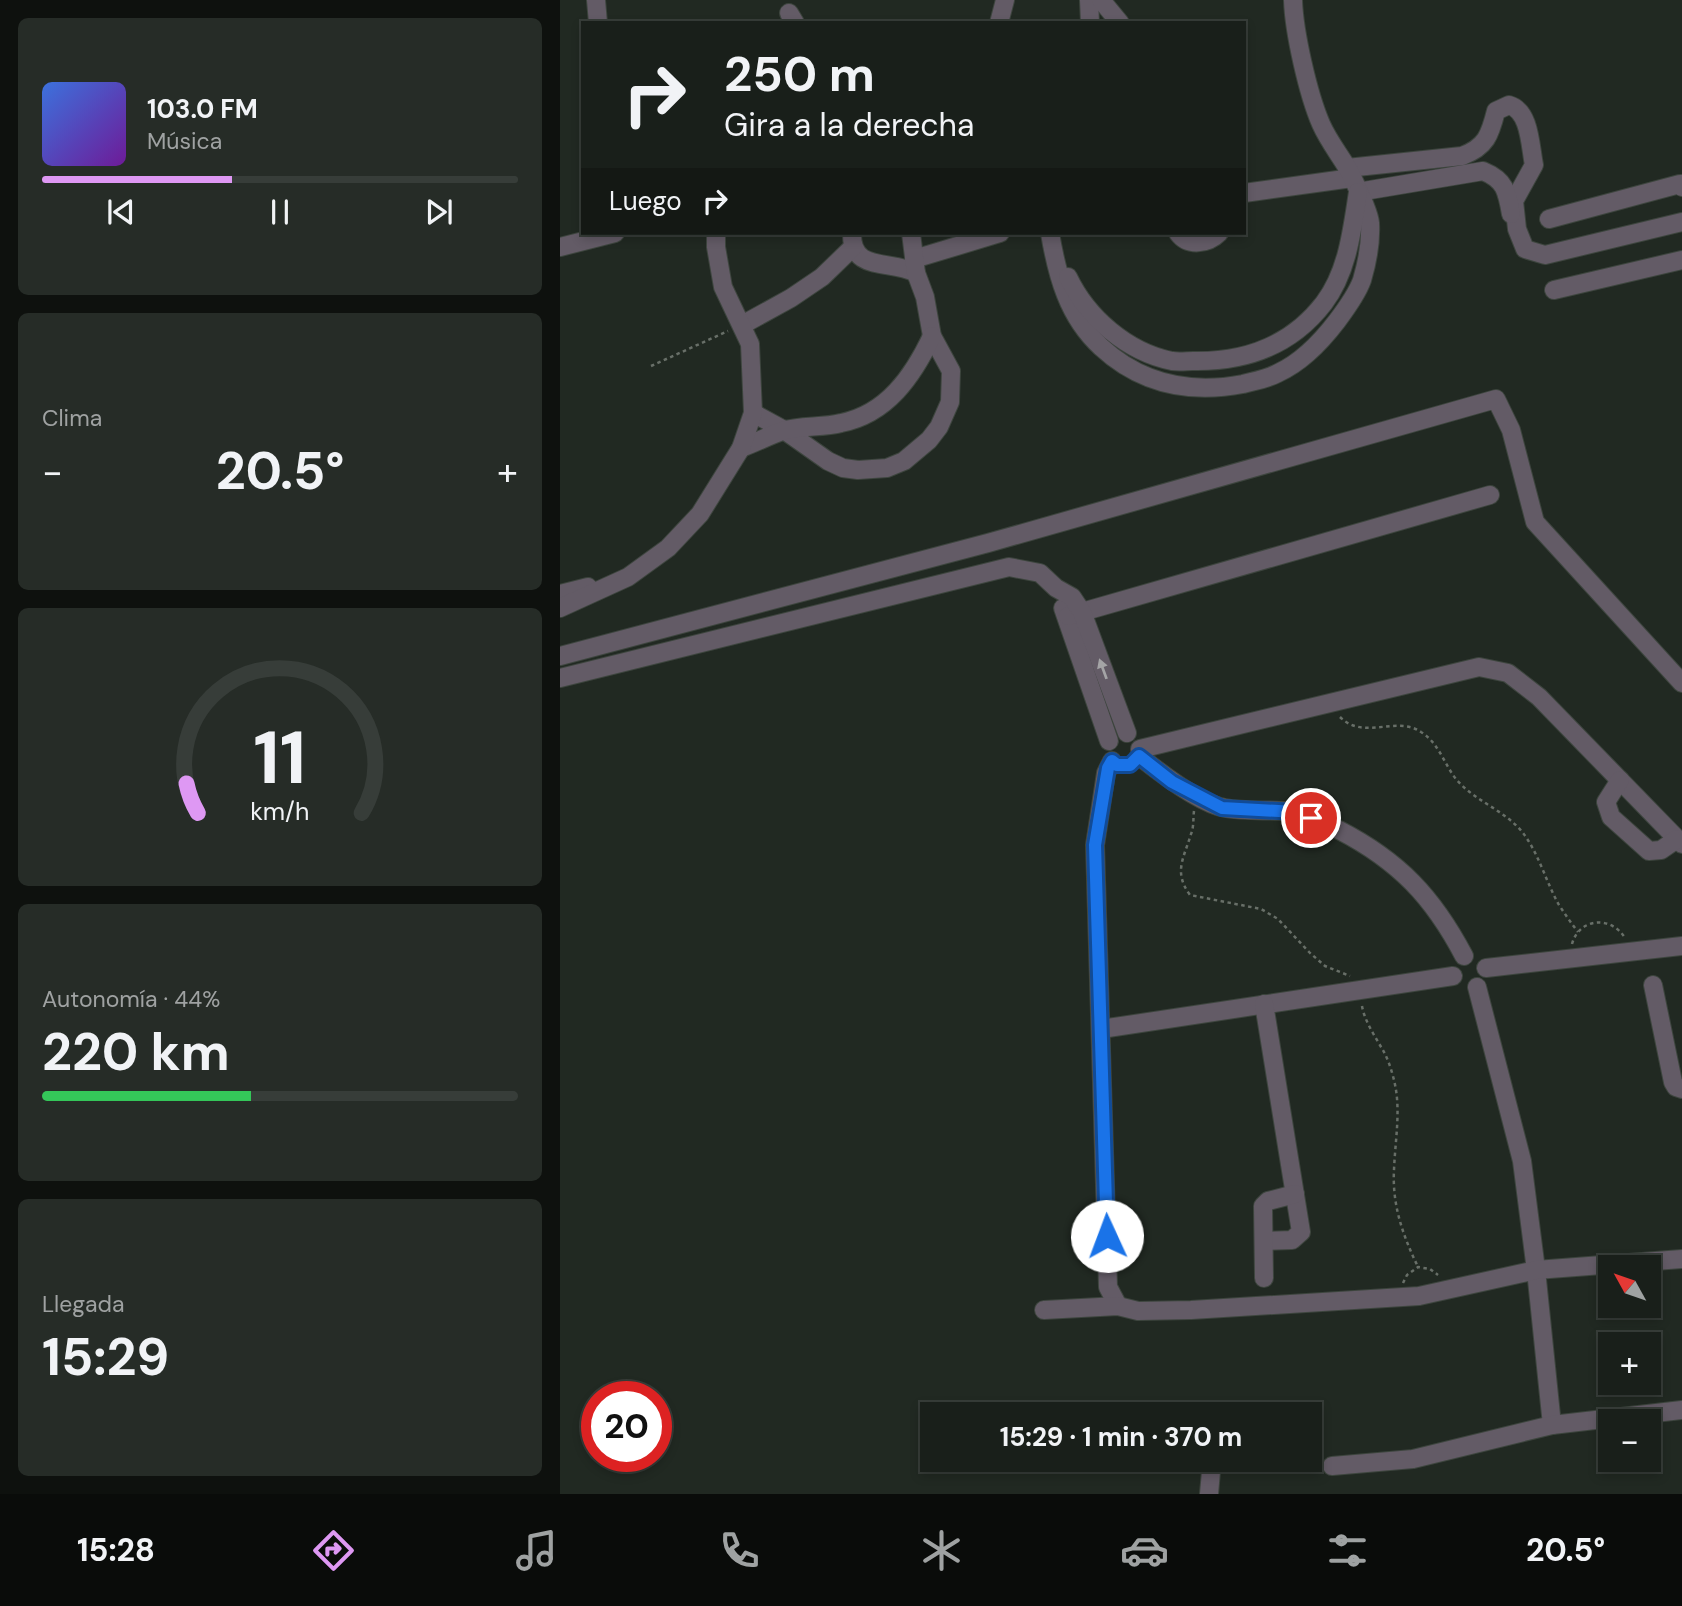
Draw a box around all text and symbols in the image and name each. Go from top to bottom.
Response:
text: 250 m [724,42,875,106]
icon: right [609,49,700,140]
text: 103.0 FM [147,92,258,126]
text: Gira a la derecha [724,104,974,146]
text: Música [147,126,222,156]
icon: right [696,182,734,220]
text: Luego [609,184,682,218]
icon: previous [102,193,140,231]
icon: pause [261,193,299,231]
icon: next [420,193,458,231]
text: Clima [42,403,102,433]
text: 20.5° [216,437,344,505]
text: − [42,447,63,497]
text: + [497,447,518,497]
one-way arrow [1098,658,1109,679]
text: 11 [254,711,307,806]
pin [1281,788,1341,848]
text: km/h [250,795,310,828]
icon: arrive [1292,799,1330,837]
text: Autonomía · 44% [42,984,220,1014]
text: 220 km [42,1018,230,1086]
position arrow [1070,1199,1144,1273]
north arrow [1598,1255,1661,1318]
map controls [1598,1255,1661,1472]
text: Llegada [42,1289,125,1319]
text: 15:29 [42,1323,169,1391]
button: + [1598,1332,1661,1395]
speed limit sign: 20 [581,1381,672,1472]
button: − [1598,1409,1661,1472]
text: 15:29 · 1 min · 370 m [1000,1420,1242,1454]
icon: directions [309,1526,358,1575]
icon: music [512,1526,561,1575]
icon: phone [715,1526,764,1575]
icon: climate [917,1526,966,1575]
icon: car [1120,1526,1169,1575]
icon: filters [1323,1526,1372,1575]
text: 15:28 [77,1529,155,1571]
text: 20.5° [1526,1529,1605,1571]

